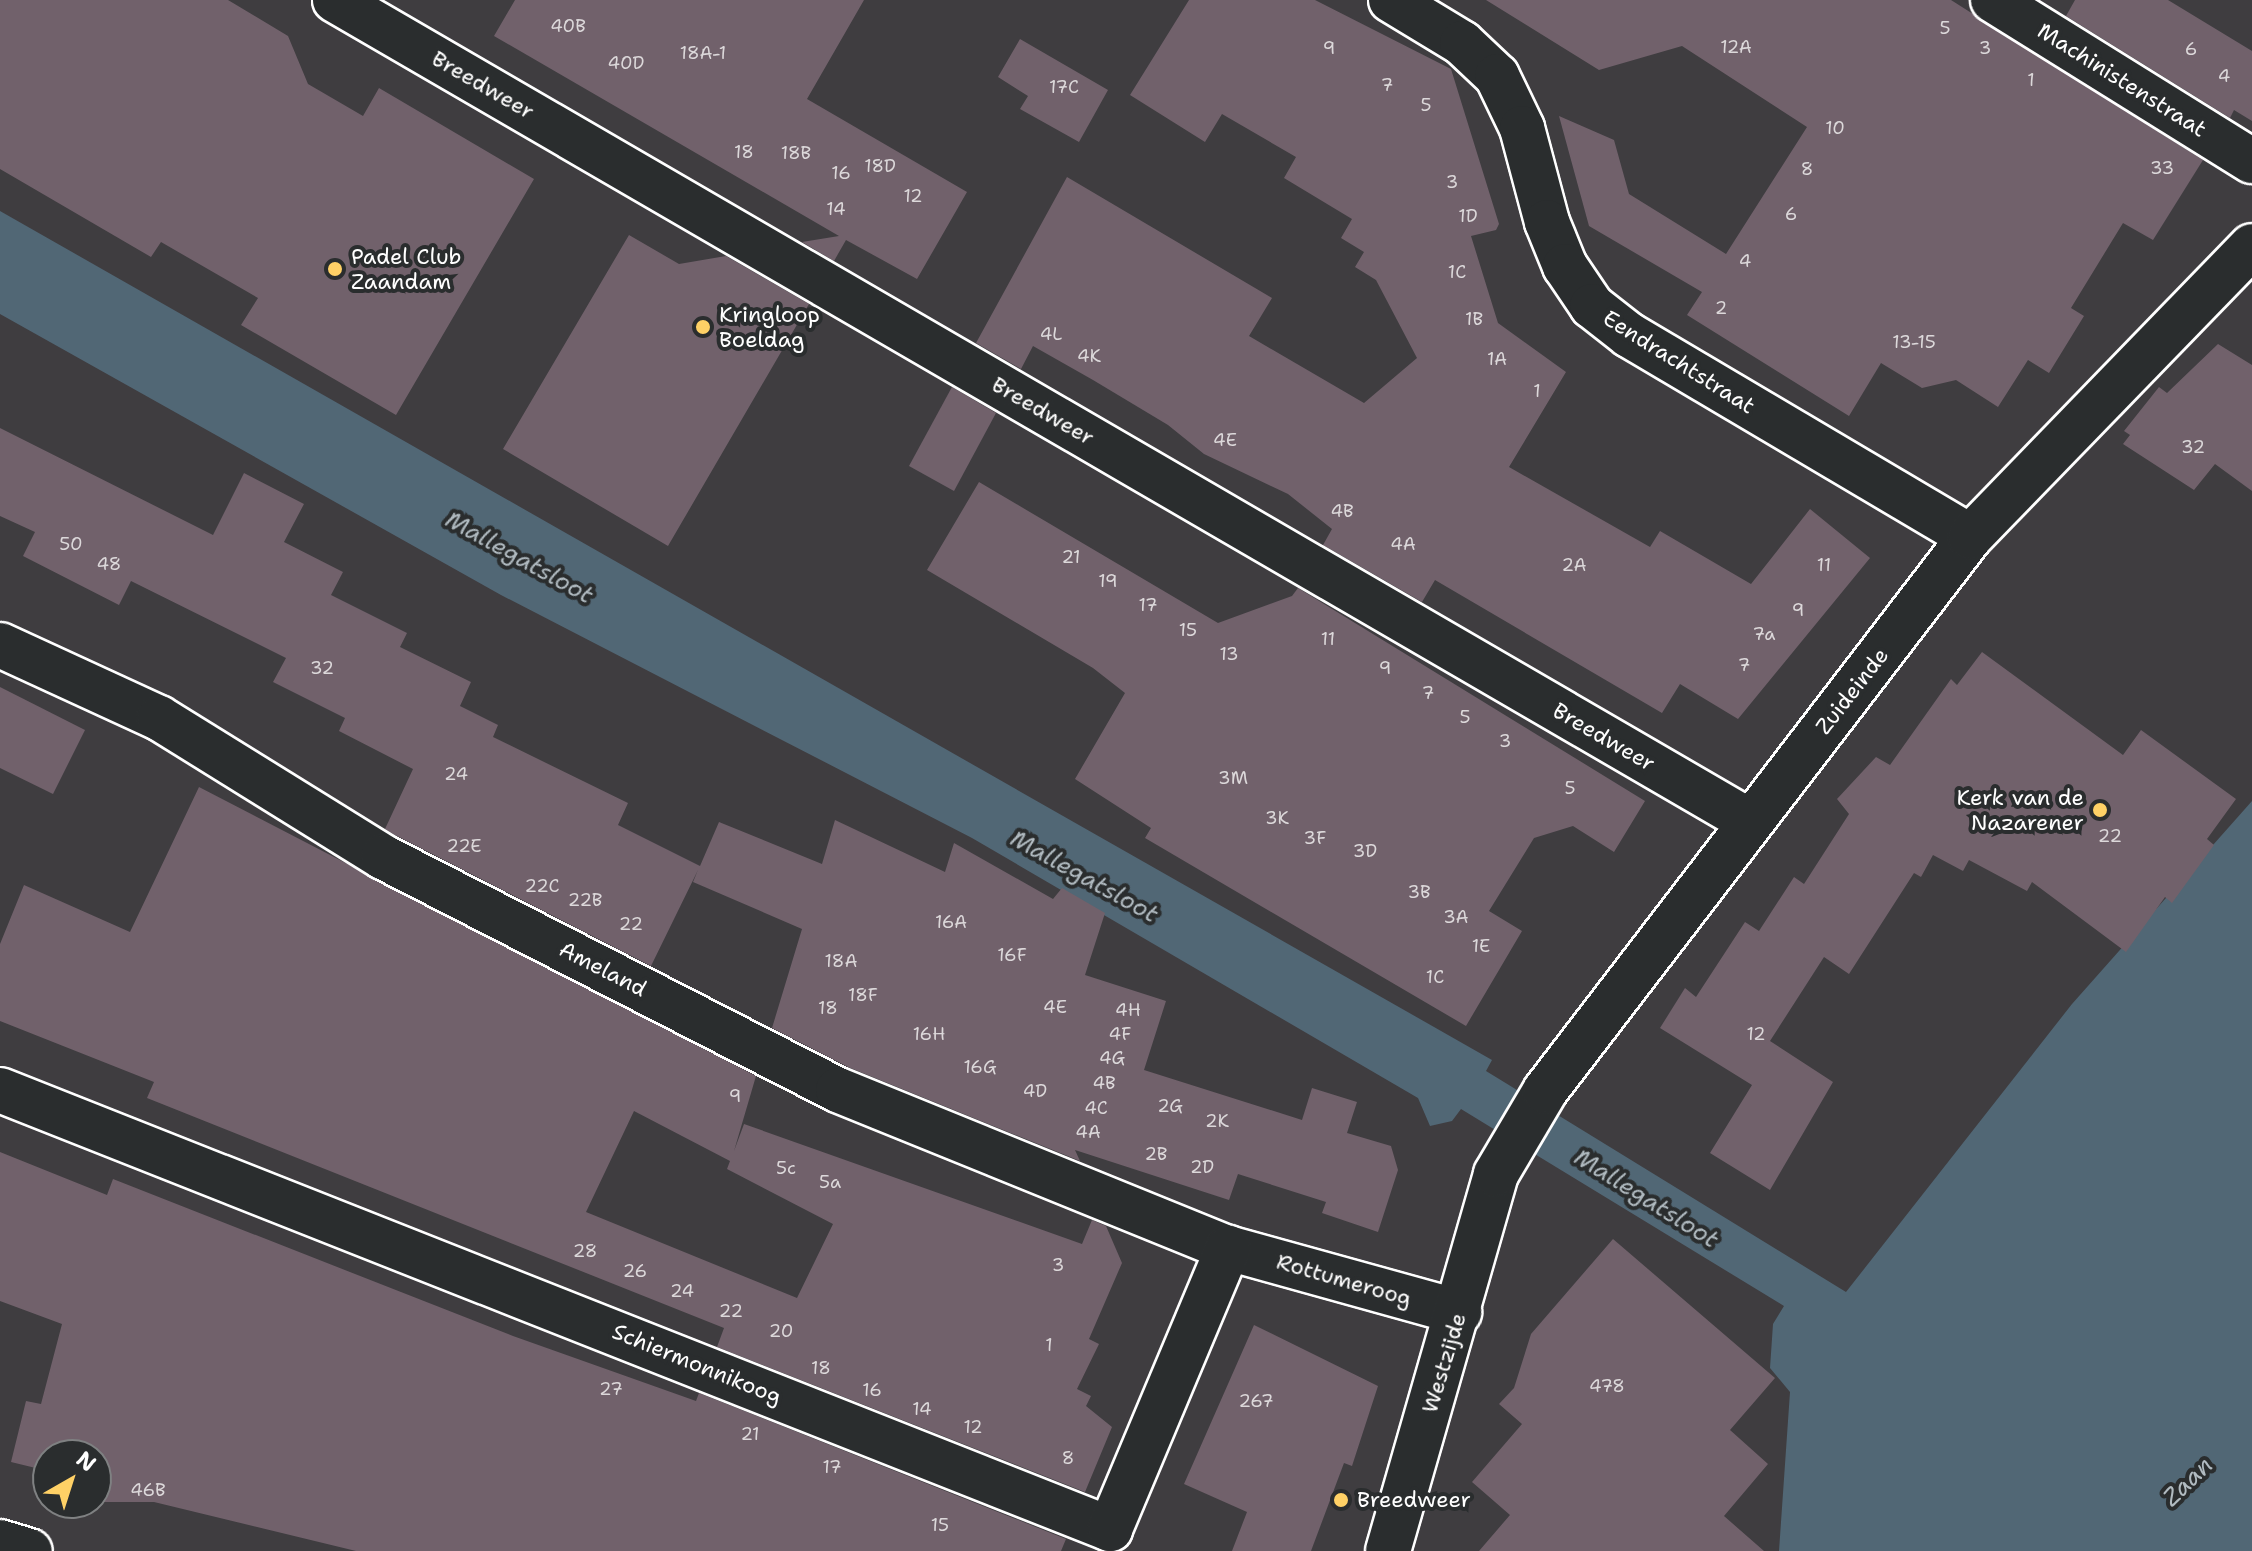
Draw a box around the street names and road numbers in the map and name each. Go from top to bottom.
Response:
street label: Machinistenstraat [2033,17,2211,143]
street label: Breedweer [427,45,539,125]
street label: Eendrachtstraat [1598,305,1760,419]
street label: Breedweer [987,371,1099,451]
street label: Zuideinde [1810,643,1894,739]
street label: Breedweer [1548,697,1660,777]
street label: Ameland [555,936,651,1002]
street label: Rottumeroog [1274,1248,1414,1312]
street label: Westzijde [1416,1310,1472,1416]
street label: Schiermonnikoog [609,1318,785,1410]

